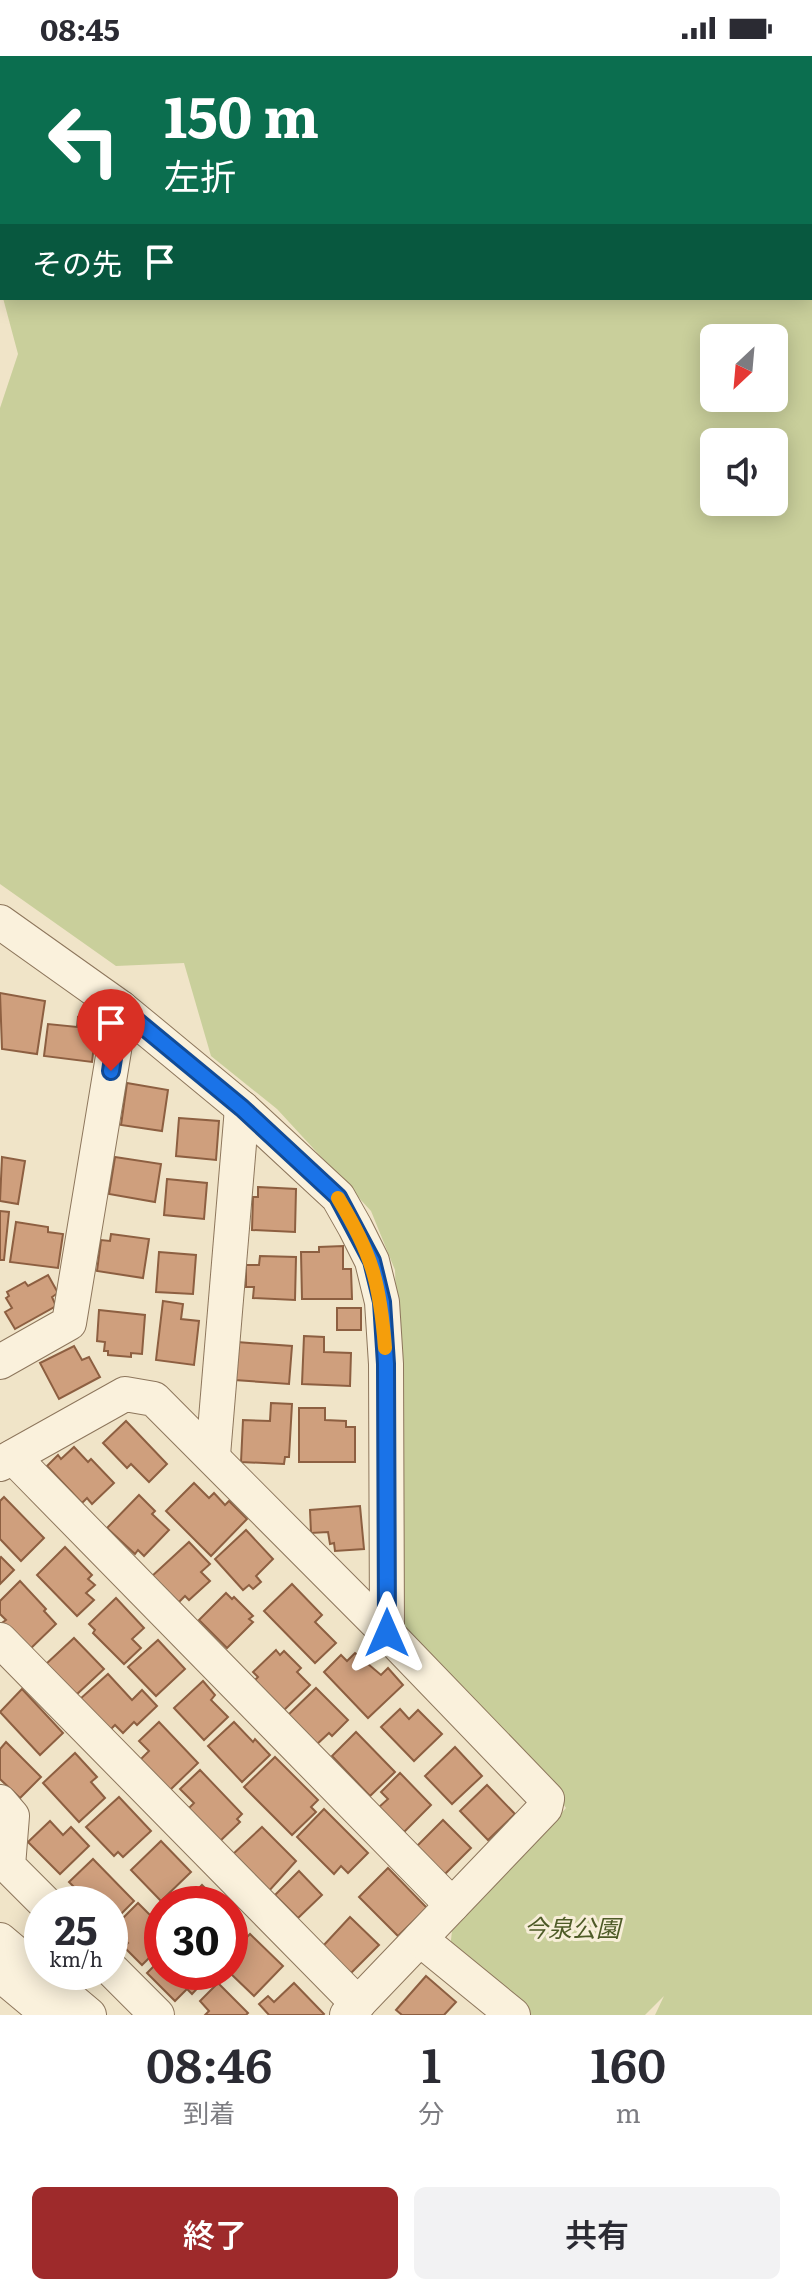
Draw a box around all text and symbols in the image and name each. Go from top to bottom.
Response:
text: 08:45 [40,6,120,50]
text: 150 m [164,72,319,155]
icon: left [32,88,136,192]
text: 左折 [164,148,236,201]
text: その先 [32,240,122,284]
icon: arrive [138,240,182,284]
north arrow [700,324,788,412]
map controls [700,324,788,516]
button: sound [700,428,788,516]
pin [77,989,145,1071]
icon: arrive [89,1001,133,1045]
position arrow [345,1591,429,1675]
speed limit sign: 30 [144,1886,248,1990]
text: 25 [54,1898,98,1957]
park label: 今泉公園 [524,1909,623,1944]
text: km/h [49,1943,103,1973]
text: 08:46 [146,2027,272,2098]
text: 1 [421,2027,441,2098]
text: 160 [590,2027,666,2098]
text: 到着 [183,2092,235,2131]
text: 分 [418,2092,444,2131]
text: m [616,2092,641,2131]
button: 終了 [32,2187,398,2279]
button: 共有 [414,2187,780,2279]

